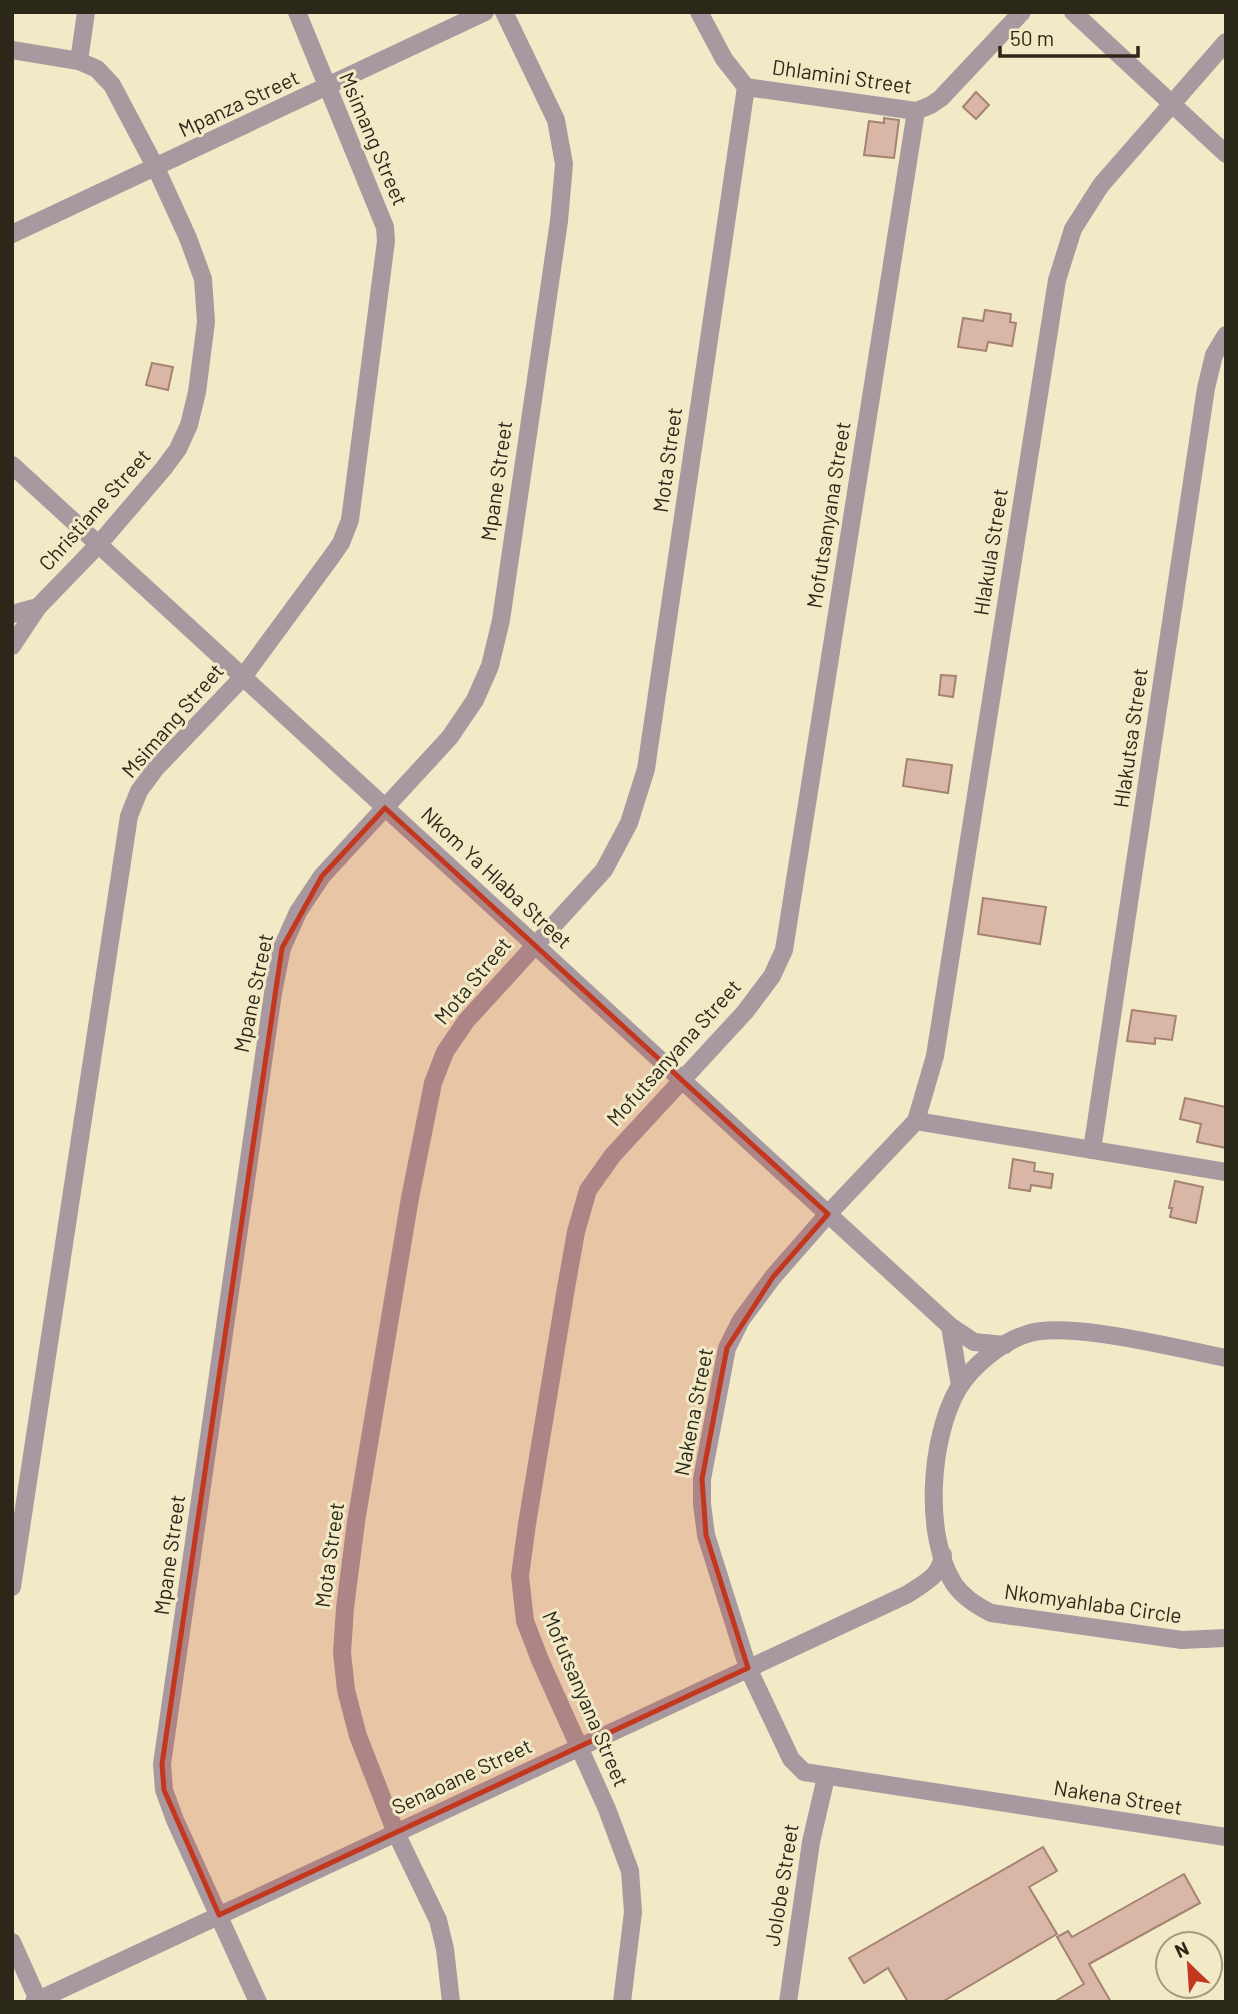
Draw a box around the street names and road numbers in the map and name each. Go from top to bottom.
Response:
street label: Dhlamini Street [771,53,914,98]
street label: Mpanza Street [174,64,303,141]
street label: Msimang Street [335,68,414,209]
street label: Mota Street [647,405,686,514]
street label: Mpane Street [475,419,516,543]
street label: Mofutsanyana Street [800,420,855,610]
street label: Christiane Street [33,443,155,575]
street label: Hlakula Street [967,487,1012,617]
street label: Msimang Street [116,658,228,782]
street label: Hlakutsa Street [1107,666,1152,809]
street label: Nkom Ya Hlaba Street [417,801,577,953]
street label: Mpane Street [228,931,277,1055]
street label: Mota Street [428,931,516,1029]
street label: Mofutsanyana Street [601,974,745,1130]
street label: Nakena Street [668,1346,717,1478]
street label: Mpane Street [148,1493,189,1617]
street label: Mota Street [309,1500,348,1609]
street label: Nkomyahlaba Circle [1003,1578,1184,1627]
street label: Mofutsanyana Street [538,1607,635,1790]
street label: Senaoane Street [387,1732,535,1819]
street label: Nakena Street [1052,1774,1184,1819]
street label: Jolobe Street [758,1822,803,1948]

